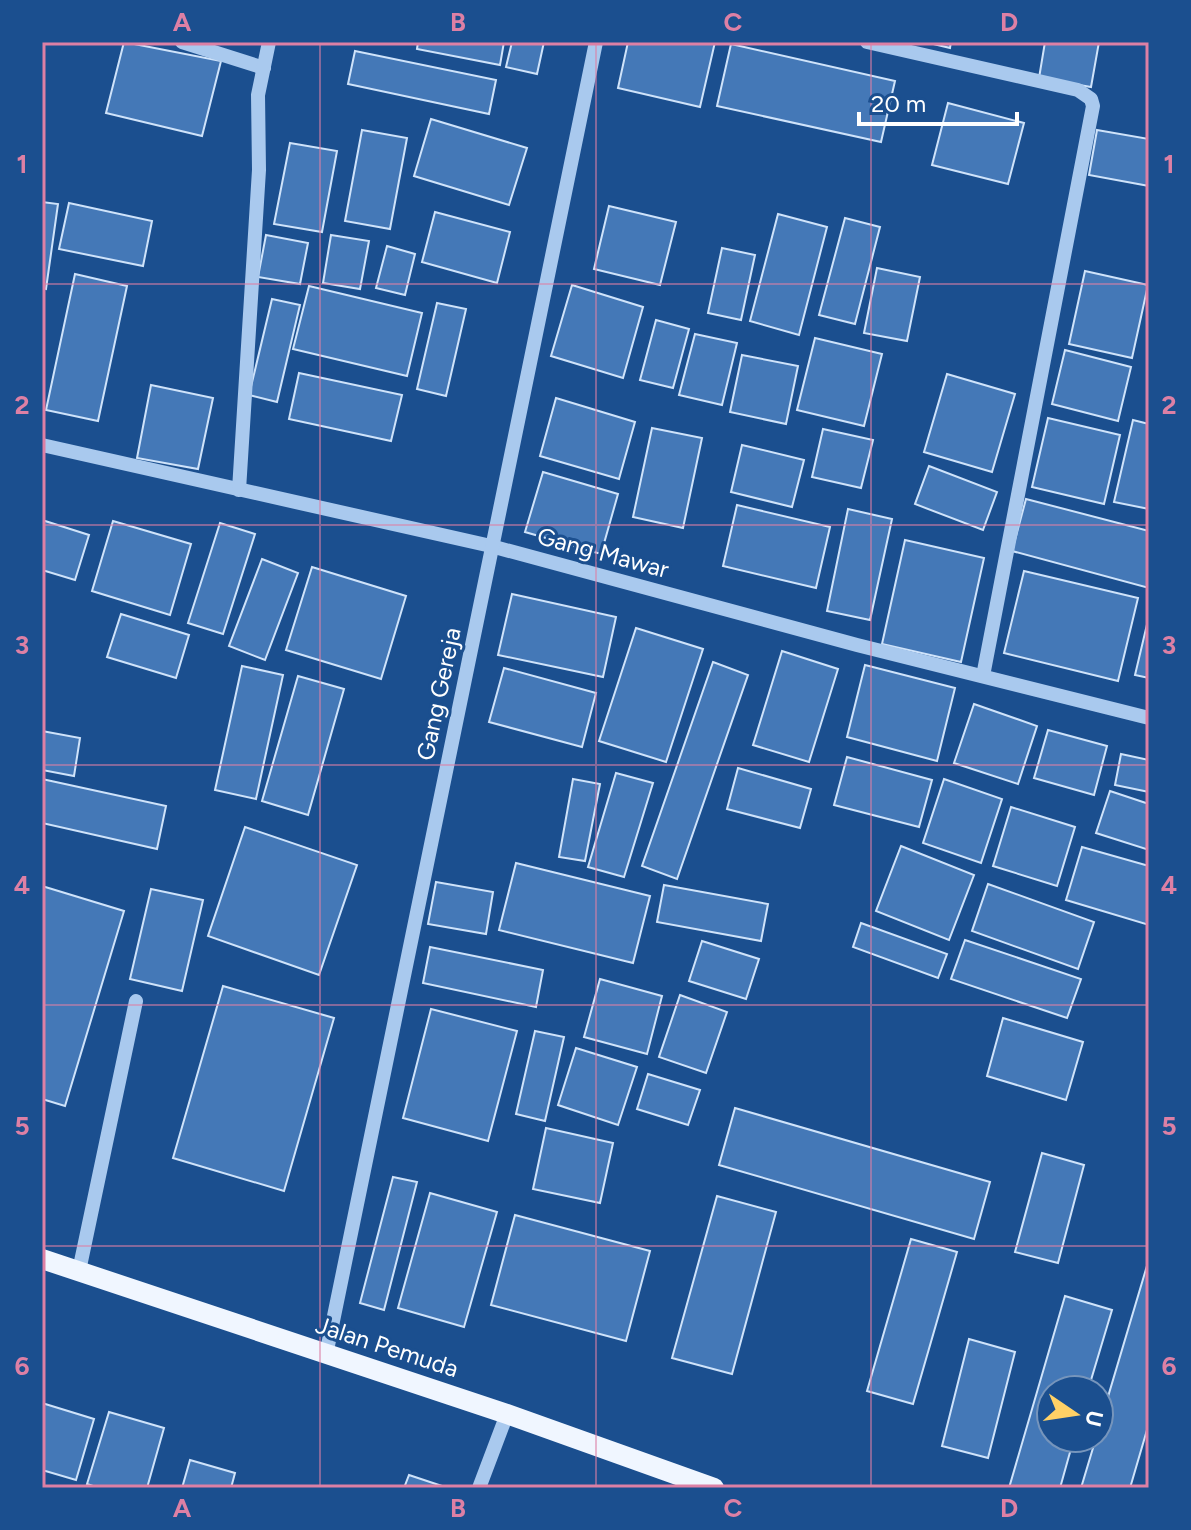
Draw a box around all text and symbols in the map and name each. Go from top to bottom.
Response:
text: A [173,6,192,38]
text: B [450,6,466,38]
text: C [724,6,743,38]
text: D [1000,6,1018,38]
scale bar [859,76,1017,126]
text: 20 m [871,89,926,118]
text: 1 [17,148,27,180]
text: 1 [1164,148,1174,180]
text: 2 [14,389,30,421]
text: 2 [1161,389,1177,421]
street label: Gang Mawar [534,521,672,584]
street label: Gang Gereja [410,625,467,763]
text: 3 [15,629,29,661]
text: 3 [1162,629,1176,661]
text: 4 [14,869,30,901]
text: 4 [1161,869,1177,901]
text: 5 [14,1110,30,1142]
text: 5 [1161,1110,1177,1142]
street label: Jalan Pemuda [312,1310,462,1383]
text: 6 [14,1350,30,1382]
text: 6 [1161,1350,1177,1382]
north arrow [1035,1374,1115,1454]
text: U [1079,1408,1109,1429]
text: A [173,1492,192,1524]
text: B [450,1492,466,1524]
text: C [724,1492,743,1524]
text: D [1000,1492,1018,1524]

